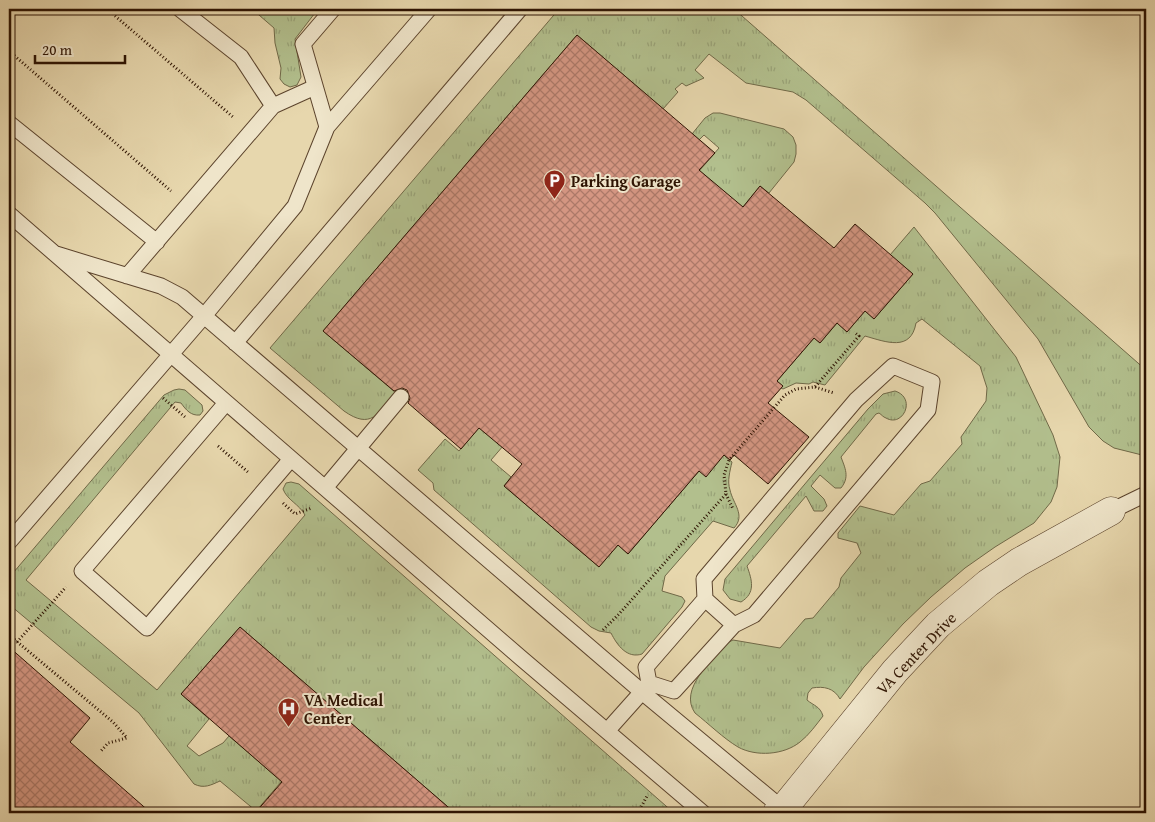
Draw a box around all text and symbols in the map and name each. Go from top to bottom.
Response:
scale bar [35,32,125,64]
text: 20 m [42,39,73,60]
parking icon: Parking Garage [543,169,567,200]
place label: Parking Garage [571,169,681,193]
street label: VA Center Drive [870,606,962,700]
place label: VA Medical Center [304,688,383,730]
hospital icon: VA Medical Center [276,697,300,728]

